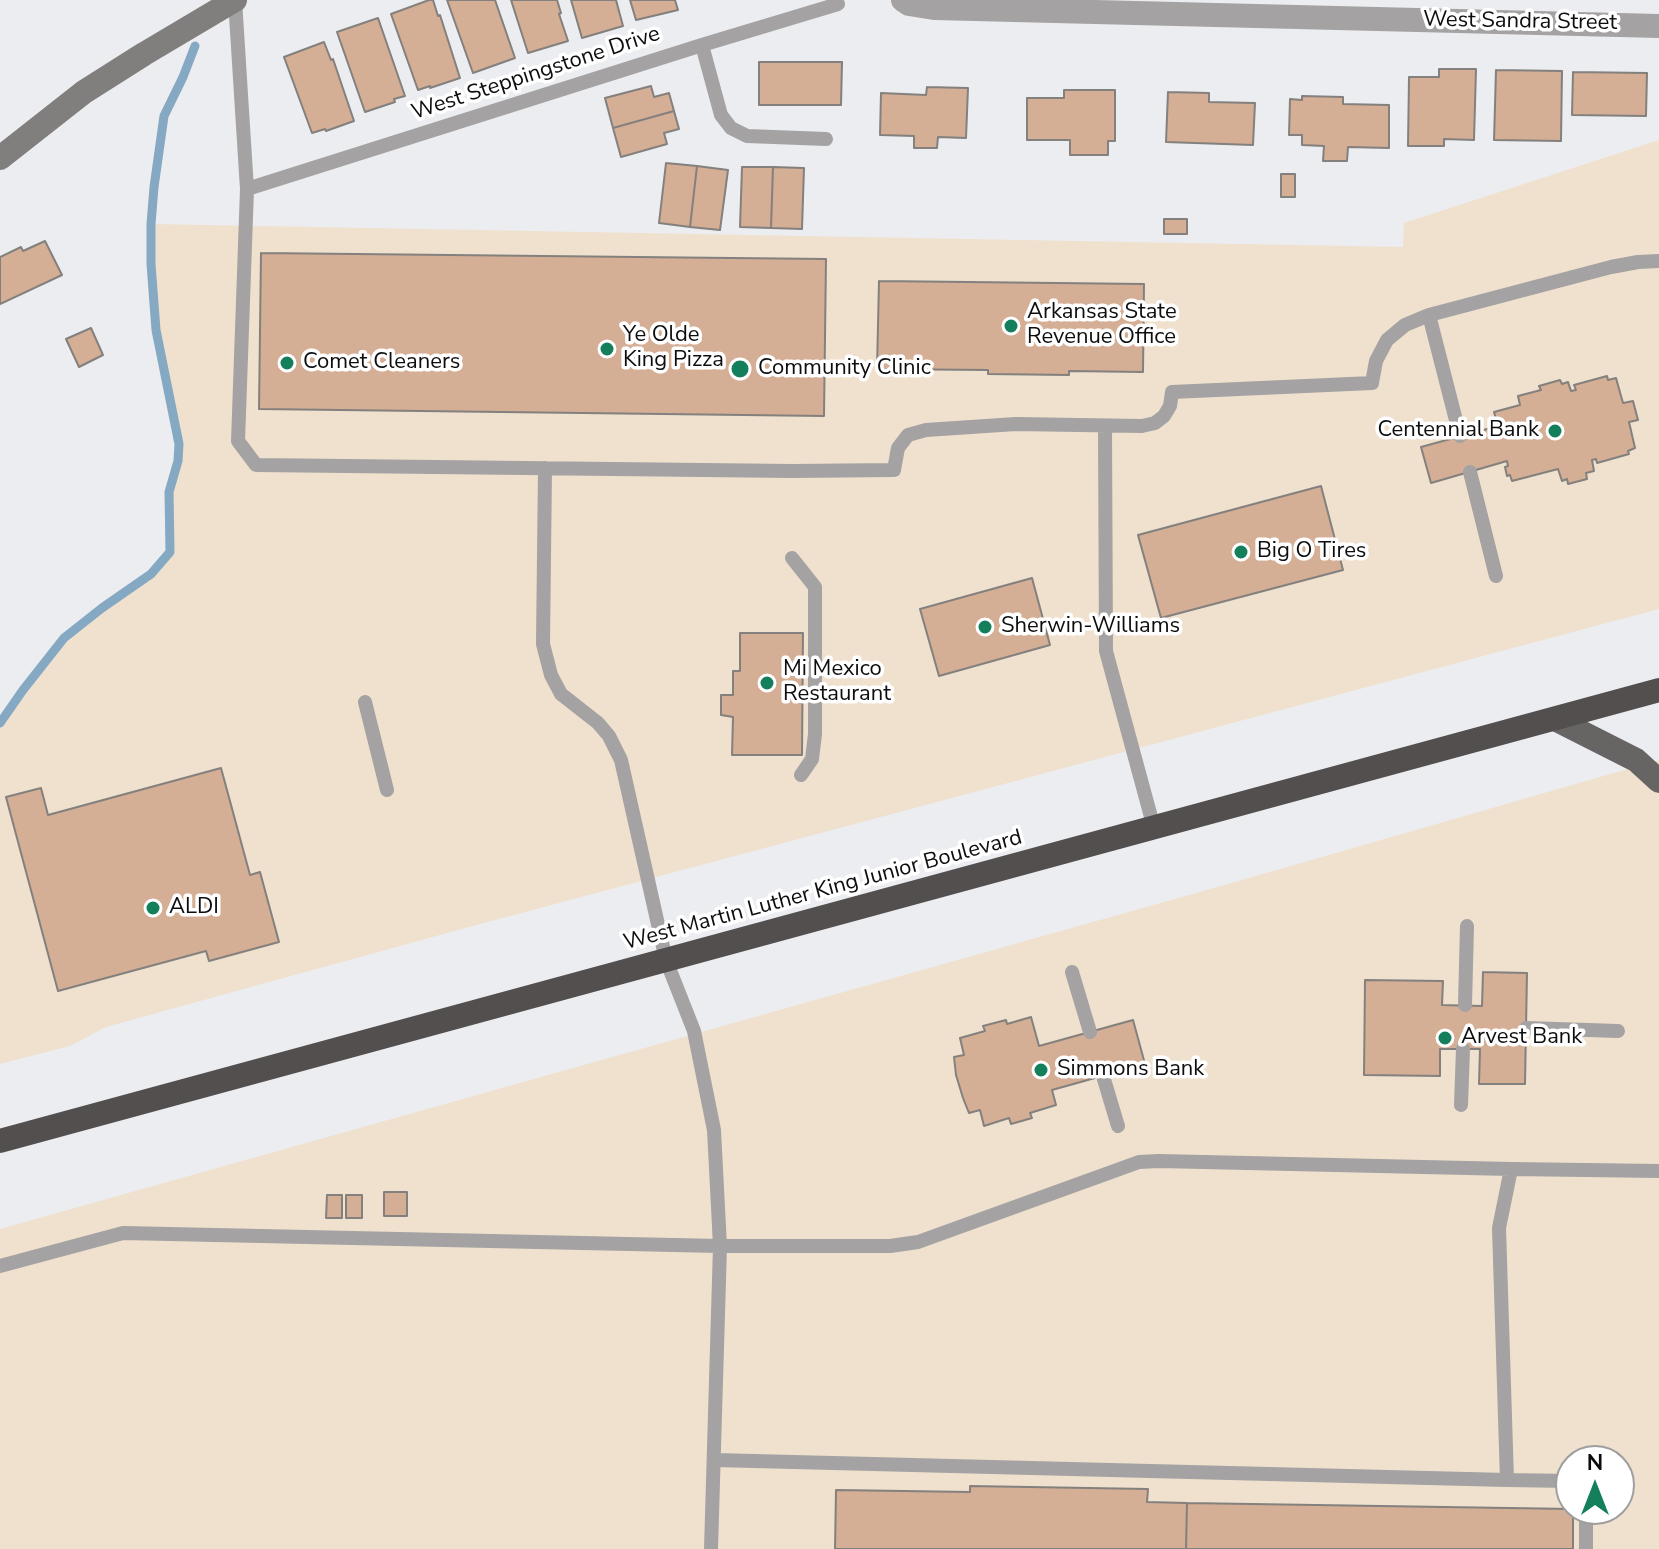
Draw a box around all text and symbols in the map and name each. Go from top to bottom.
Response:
street label: West Sandra Street [1423,7,1617,37]
street label: West Steppingstone Drive [408,21,664,127]
place label: Arkansas State Revenue Office [1027,300,1177,352]
marker: Arkansas State Revenue Office [1002,317,1020,335]
place label: Ye Olde King Pizza [623,323,724,374]
marker: Ye Olde King Pizza [598,340,616,358]
place label: Comet Cleaners [303,350,460,376]
marker: Comet Cleaners [278,354,296,372]
place label: Community Clinic [758,356,931,382]
marker: Community Clinic [729,358,751,380]
place label: Centennial Bank [1378,418,1539,444]
marker: Centennial Bank [1546,422,1564,440]
place label: Big O Tires [1257,539,1366,565]
marker: Big O Tires [1232,543,1250,561]
place label: Sherwin-Williams [1001,614,1180,640]
marker: Sherwin-Williams [976,618,994,636]
place label: Mi Mexico Restaurant [783,657,891,708]
marker: Mi Mexico Restaurant [758,674,776,692]
street label: West Martin Luther King Junior Boulevard [621,825,1025,957]
place label: ALDI [169,895,219,921]
marker: ALDI [144,899,162,917]
place label: Arvest Bank [1461,1025,1582,1051]
marker: Arvest Bank [1436,1029,1454,1047]
place label: Simmons Bank [1057,1057,1204,1083]
marker: Simmons Bank [1032,1061,1050,1079]
north arrow [1555,1445,1635,1525]
text: N [1587,1448,1603,1478]

